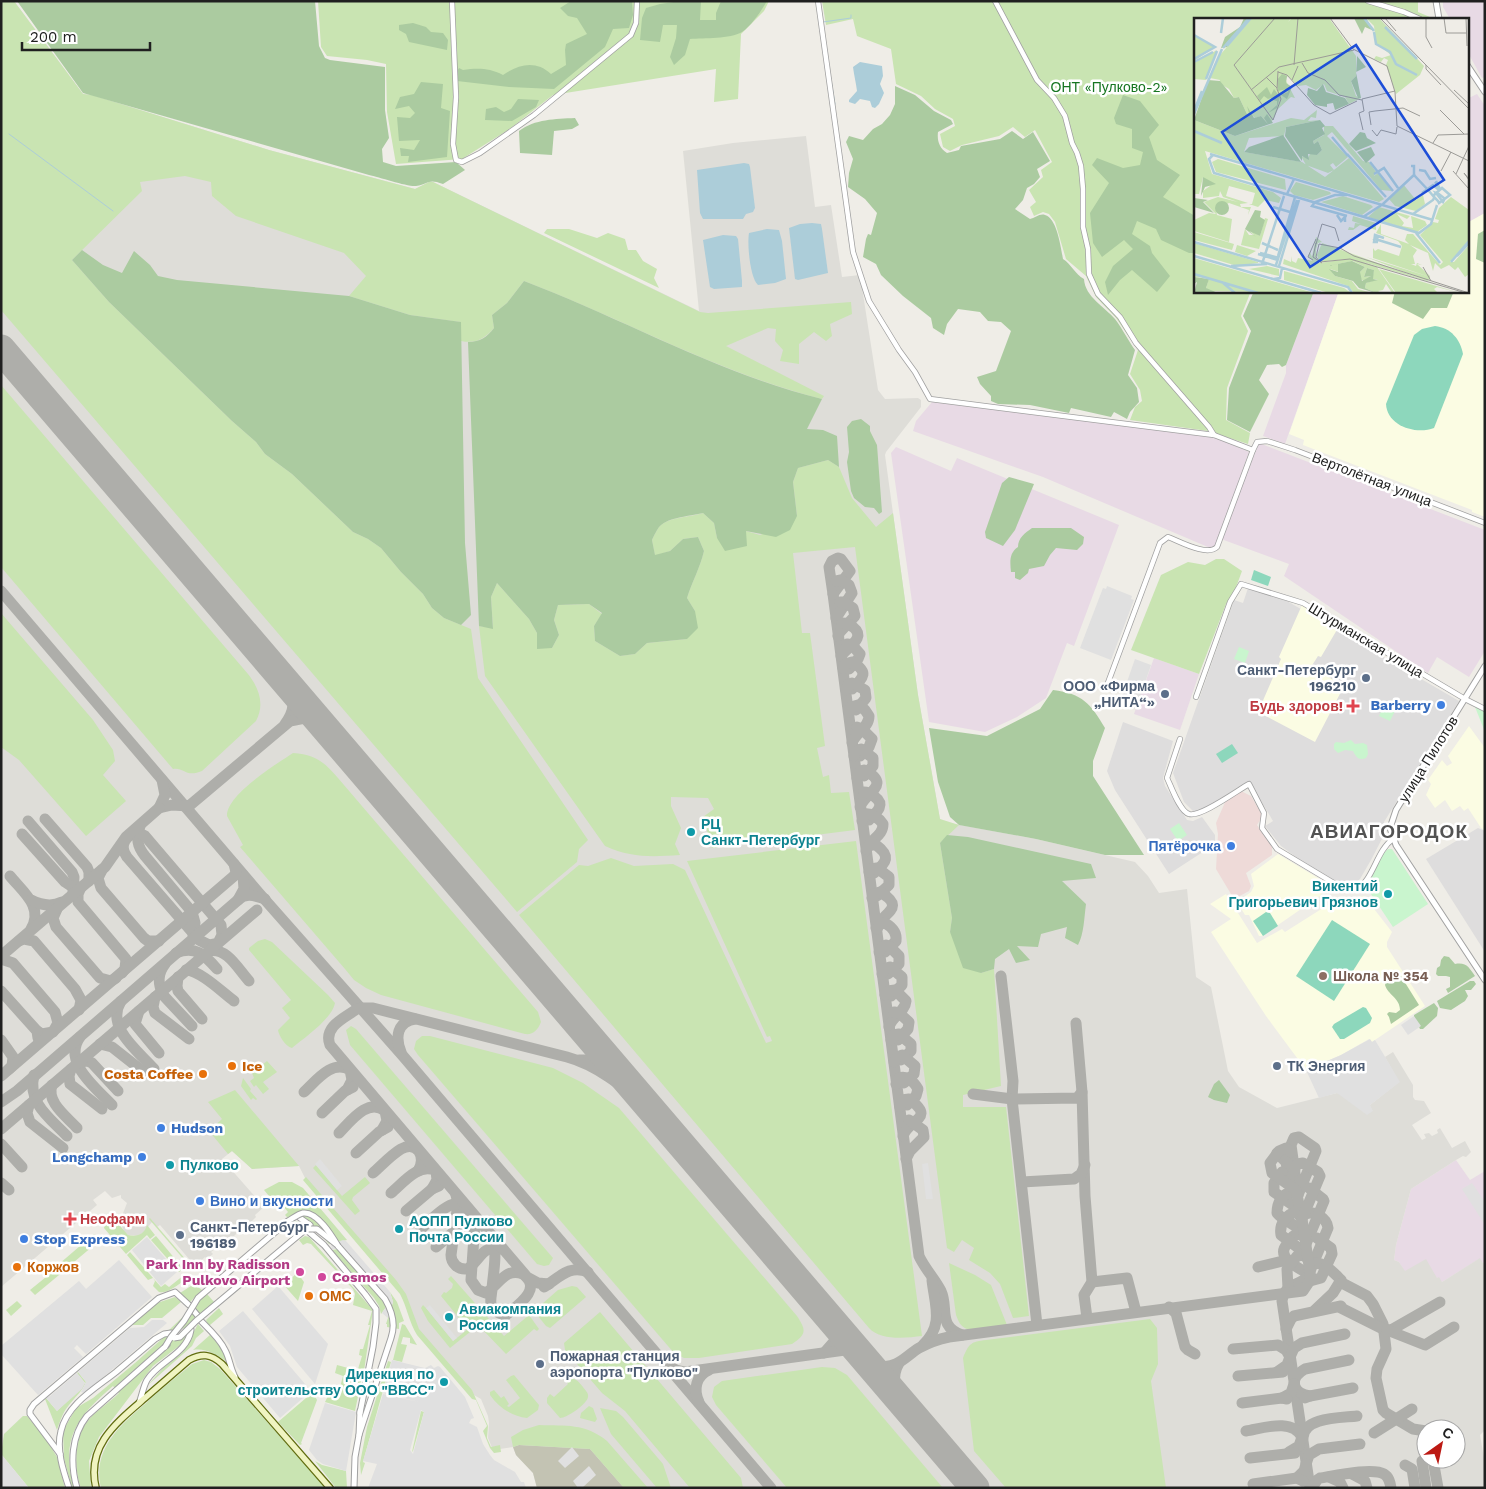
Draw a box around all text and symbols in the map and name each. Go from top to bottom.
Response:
inset map [1194,18,1468,292]
scale bar [22,20,150,52]
text: 200 m [30,28,77,46]
park label: ОНТ «Пулково-2» [1051,79,1168,95]
street label: Вертолётная улица [1310,449,1434,509]
street label: Штурманская улица [1306,599,1427,681]
place label: Санкт-Петербург 196210 [1237,662,1356,694]
marker: Санкт-Петербург 196210 [1360,672,1372,684]
place label: ООО «Фирма „НИТА“» [1063,678,1155,710]
marker: ООО «Фирма „НИТА“» [1159,688,1171,700]
place label: Barberry [1370,697,1431,713]
place label: Будь здоров! [1250,698,1343,714]
marker: Barberry [1435,699,1447,711]
marker: Будь здоров! [1347,700,1359,712]
street label: улица Пилотов [1395,713,1461,805]
place label: РЦ Санкт-Петербург [701,816,820,848]
district label: АВИАГОРОДОК [1310,820,1468,843]
marker: РЦ Санкт-Петербург [685,826,697,838]
place label: Пятёрочка [1148,838,1221,854]
marker: Пятёрочка [1225,840,1237,852]
place label: Викентий Григорьевич Грязнов [1228,878,1378,910]
marker: Викентий Григорьевич Грязнов [1382,888,1394,900]
place label: Школа № 354 [1333,968,1429,984]
marker: Школа № 354 [1317,970,1329,982]
place label: Ice [242,1058,262,1074]
place label: ТК Энергия [1287,1058,1365,1074]
marker: Ice [226,1060,238,1072]
marker: ТК Энергия [1271,1060,1283,1072]
place label: Costa Coffee [104,1066,193,1082]
marker: Costa Coffee [197,1068,209,1080]
place label: Hudson [171,1120,223,1136]
marker: Hudson [155,1122,167,1134]
place label: Longchamp [52,1149,132,1165]
marker: Longchamp [136,1151,148,1163]
place label: Пулково [180,1157,239,1173]
marker: Пулково [164,1159,176,1171]
place label: Вино и вкусности [210,1193,333,1209]
marker: Вино и вкусности [194,1195,206,1207]
place label: Неофарм [80,1211,145,1227]
marker: Неофарм [64,1213,76,1225]
place label: АОПП Пулково Почта России [409,1213,513,1245]
place label: Санкт-Петербург 196189 [190,1219,309,1251]
marker: АОПП Пулково Почта России [393,1223,405,1235]
marker: Санкт-Петербург 196189 [174,1229,186,1241]
place label: Stop Express [34,1231,126,1247]
marker: Stop Express [18,1233,30,1245]
place label: Park Inn by Radisson Pulkovo Airport [146,1256,290,1288]
place label: Коржов [27,1259,80,1275]
marker: Коржов [11,1261,23,1273]
marker: Park Inn by Radisson Pulkovo Airport [294,1266,306,1278]
place label: Cosmos [332,1269,387,1285]
marker: Cosmos [316,1271,328,1283]
place label: ОМС [319,1288,352,1304]
marker: ОМС [303,1290,315,1302]
place label: Авиакомпания Россия [459,1301,561,1333]
marker: Авиакомпания Россия [443,1311,455,1323]
place label: Пожарная станция аэропорта "Пулково" [550,1348,698,1380]
marker: Пожарная станция аэропорта "Пулково" [534,1358,546,1370]
place label: Дирекция по строительству ООО "ВВСС" [238,1366,434,1398]
marker: Дирекция по строительству ООО "ВВСС" [438,1376,450,1388]
north arrow [1416,1419,1466,1469]
text: С [1439,1424,1457,1443]

